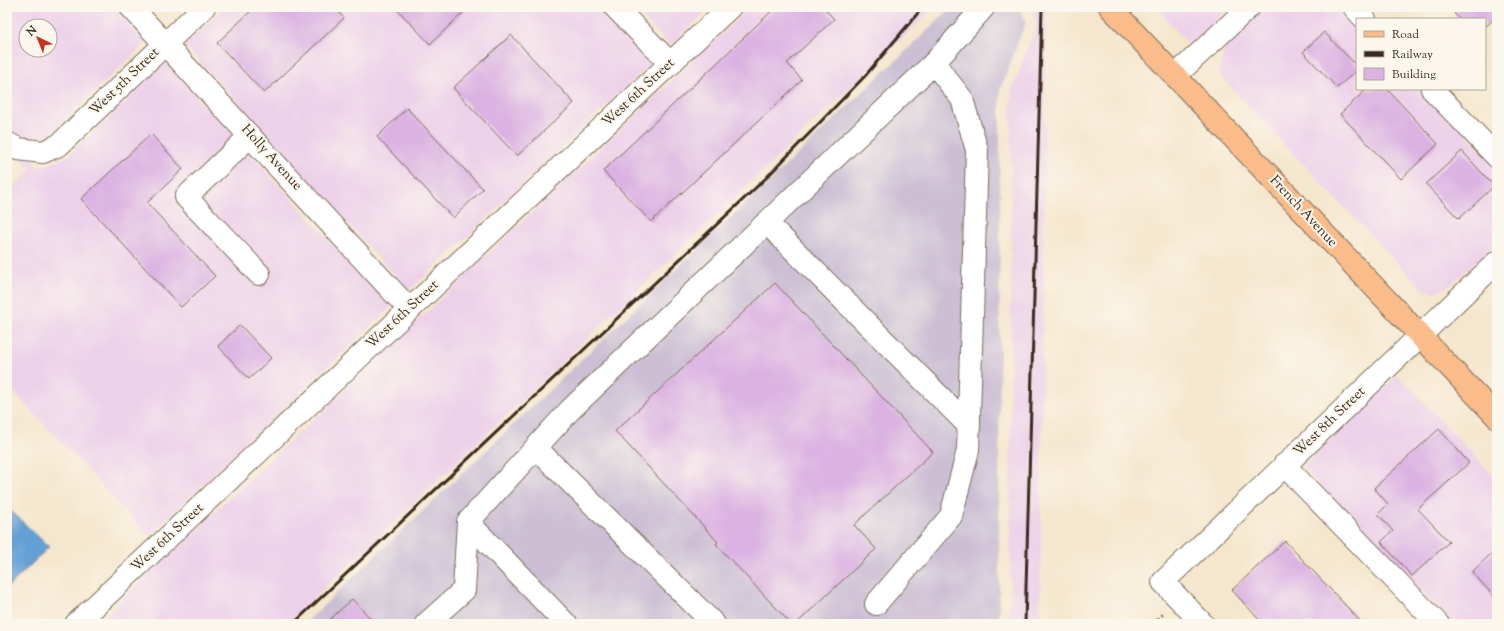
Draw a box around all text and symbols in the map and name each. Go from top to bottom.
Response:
north arrow [18,18,58,58]
legend [1356,18,1486,90]
text: N [22,22,41,41]
text: Road [1392,26,1419,44]
street label: West 5th Street [85,43,165,121]
text: Railway [1392,46,1433,64]
street label: West 6th Street [598,54,680,132]
text: Building [1392,66,1436,84]
street label: Holly Avenue [236,120,306,196]
street label: French Avenue [1264,172,1342,252]
street label: West 6th Street [362,276,444,354]
street label: West 8th Street [1290,382,1371,462]
street label: West 6th Street [127,499,209,577]

